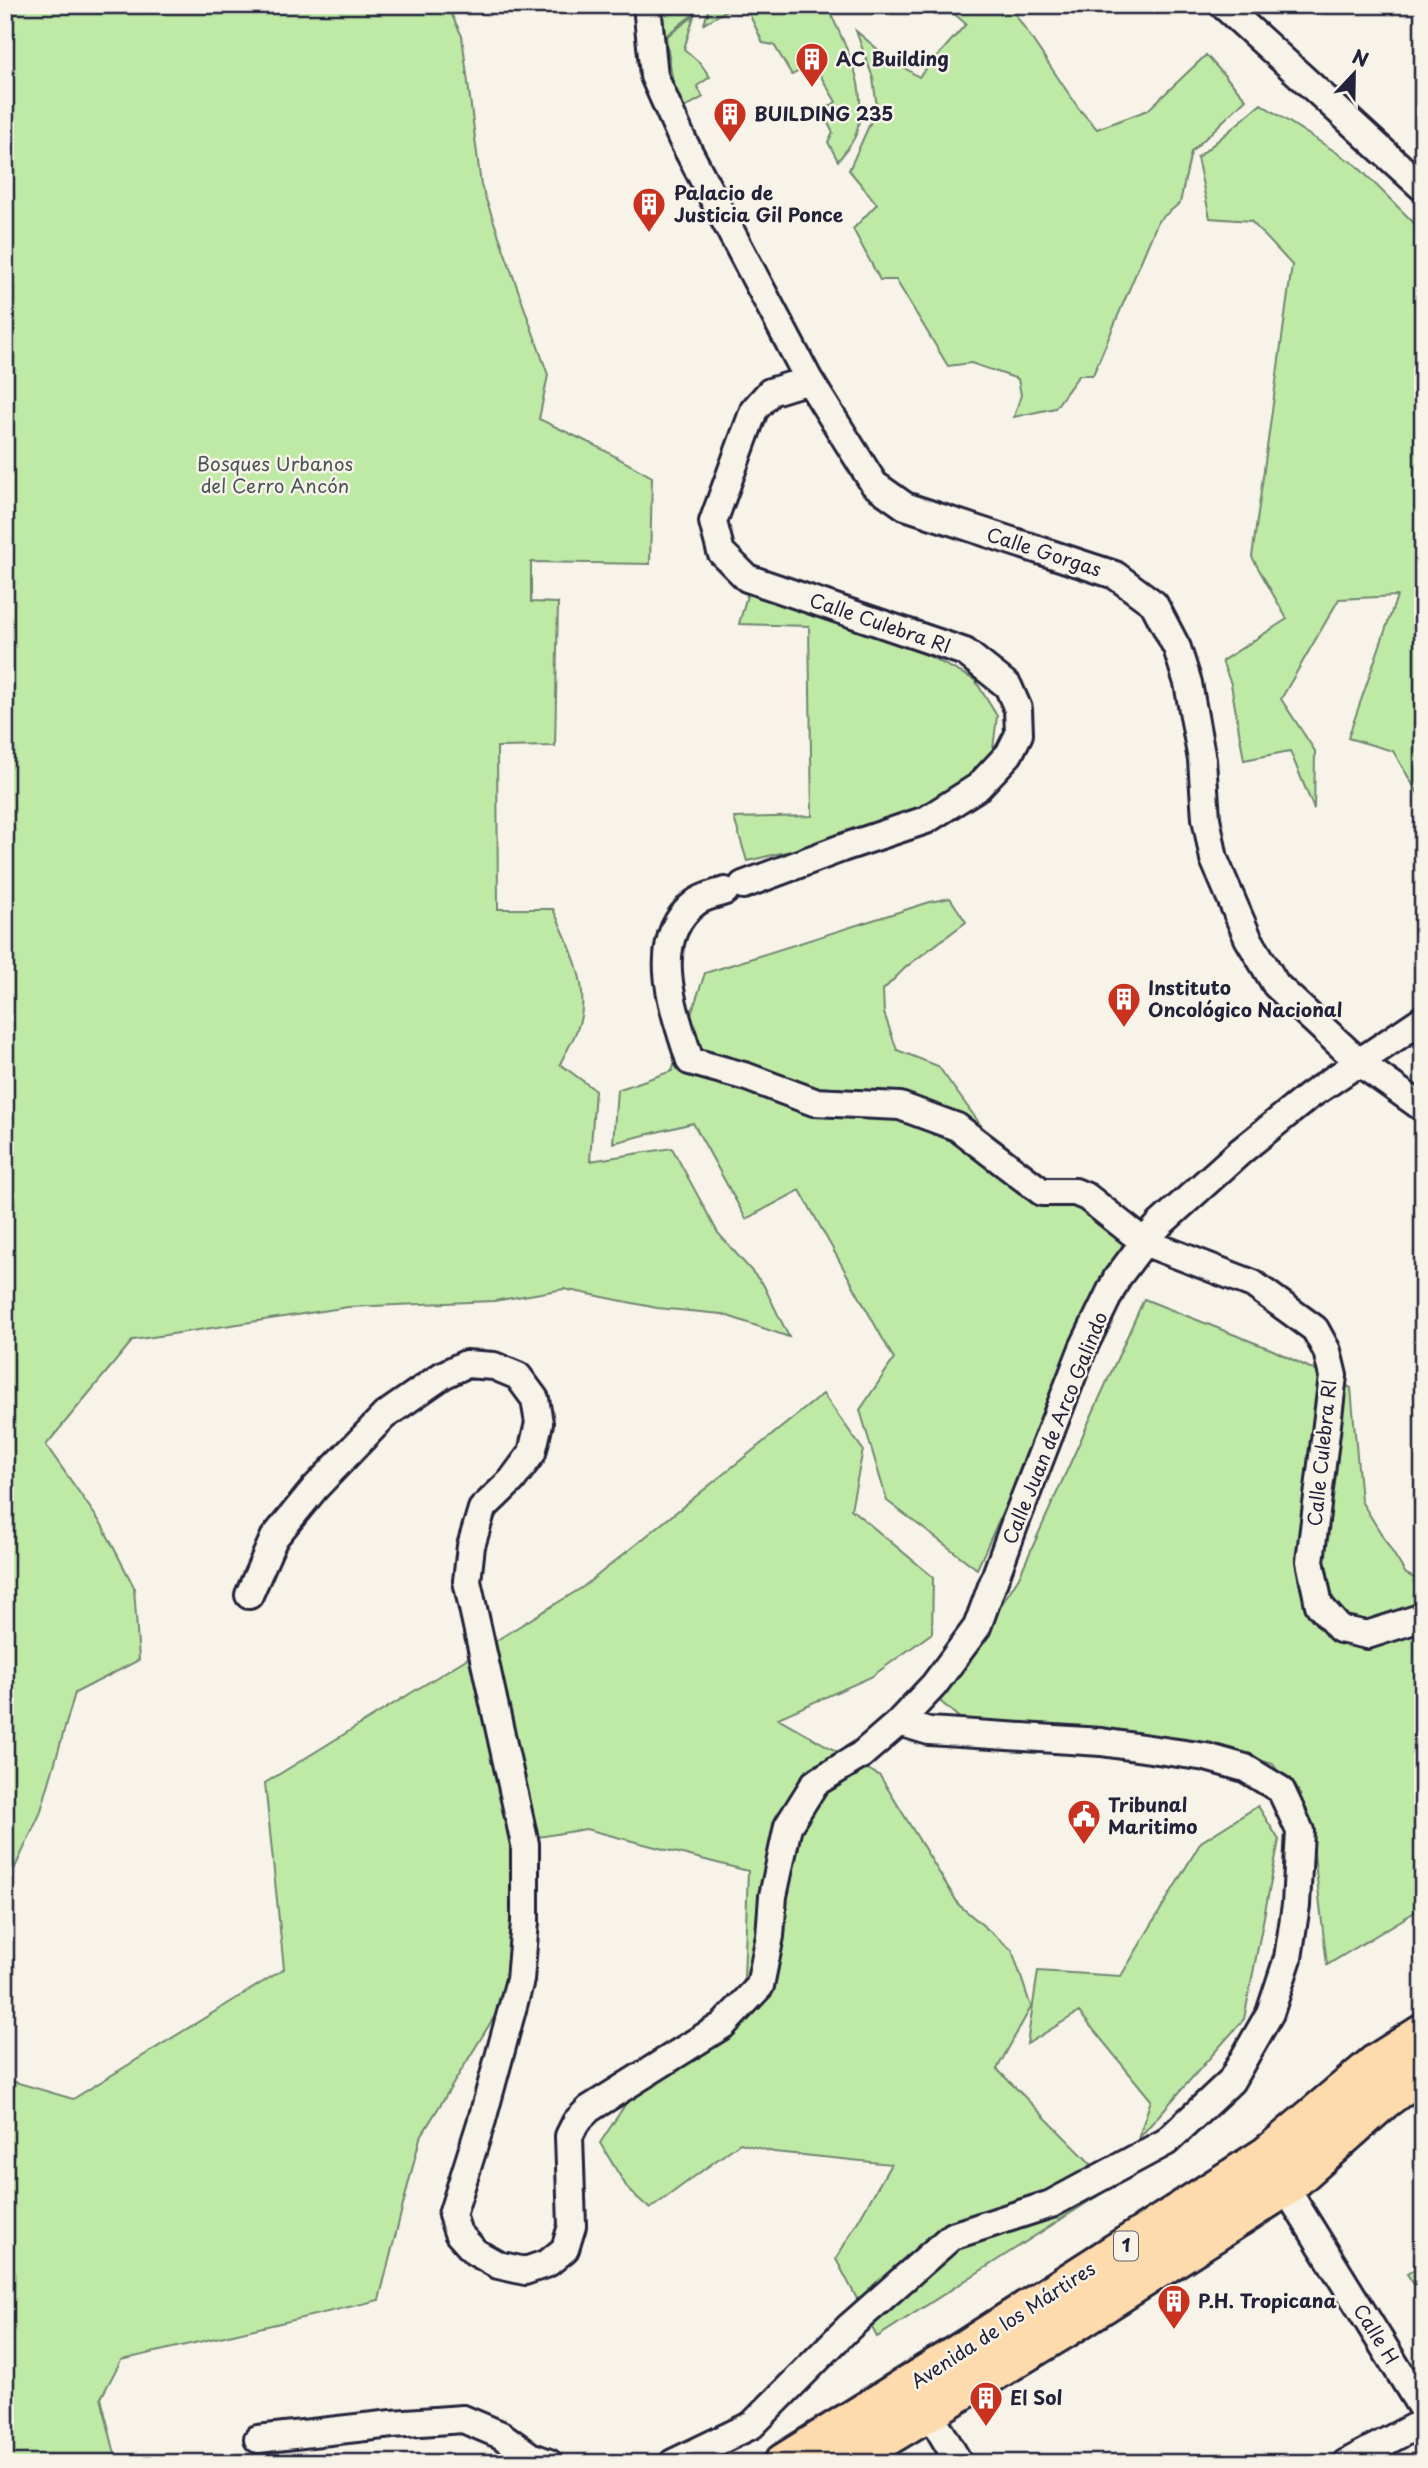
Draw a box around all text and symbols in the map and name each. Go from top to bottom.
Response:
north arrow [1320,38,1390,108]
building icon: AC Building [793,40,831,89]
text: N [1349,42,1373,73]
place label: AC Building [836,44,949,72]
building icon: BUILDING 235 [711,95,749,144]
place label: BUILDING 235 [754,99,893,127]
place label: Palacio de Justicia Gil Ponce [674,178,843,228]
building icon: Palacio de Justicia Gil Ponce [630,185,668,234]
park label: Bosques Urbanos del Cerro Ancón [197,449,353,499]
street label: Calle Gorgas [983,519,1105,583]
street label: Calle Culebra Rl [806,585,954,659]
place label: Instituto Oncológico Nacional [1148,973,1342,1023]
building icon: Instituto Oncológico Nacional [1105,980,1143,1029]
street label: Calle Juan de Arco Galindo [995,1307,1114,1548]
street label: Calle Culebra Rl [1299,1378,1343,1528]
place label: Tribunal Maritimo [1108,1790,1198,1840]
public building icon: Tribunal Maritimo [1065,1797,1103,1846]
road number: 1 [1114,2232,1138,2260]
street label: Avenida de los Mártires [905,2254,1100,2394]
building icon: P.H. Tropicana [1155,2282,1193,2331]
place label: P.H. Tropicana [1198,2286,1337,2314]
street label: Calle H [1347,2298,1406,2369]
building icon: El Sol [967,2379,1005,2428]
place label: El Sol [1010,2383,1062,2411]

